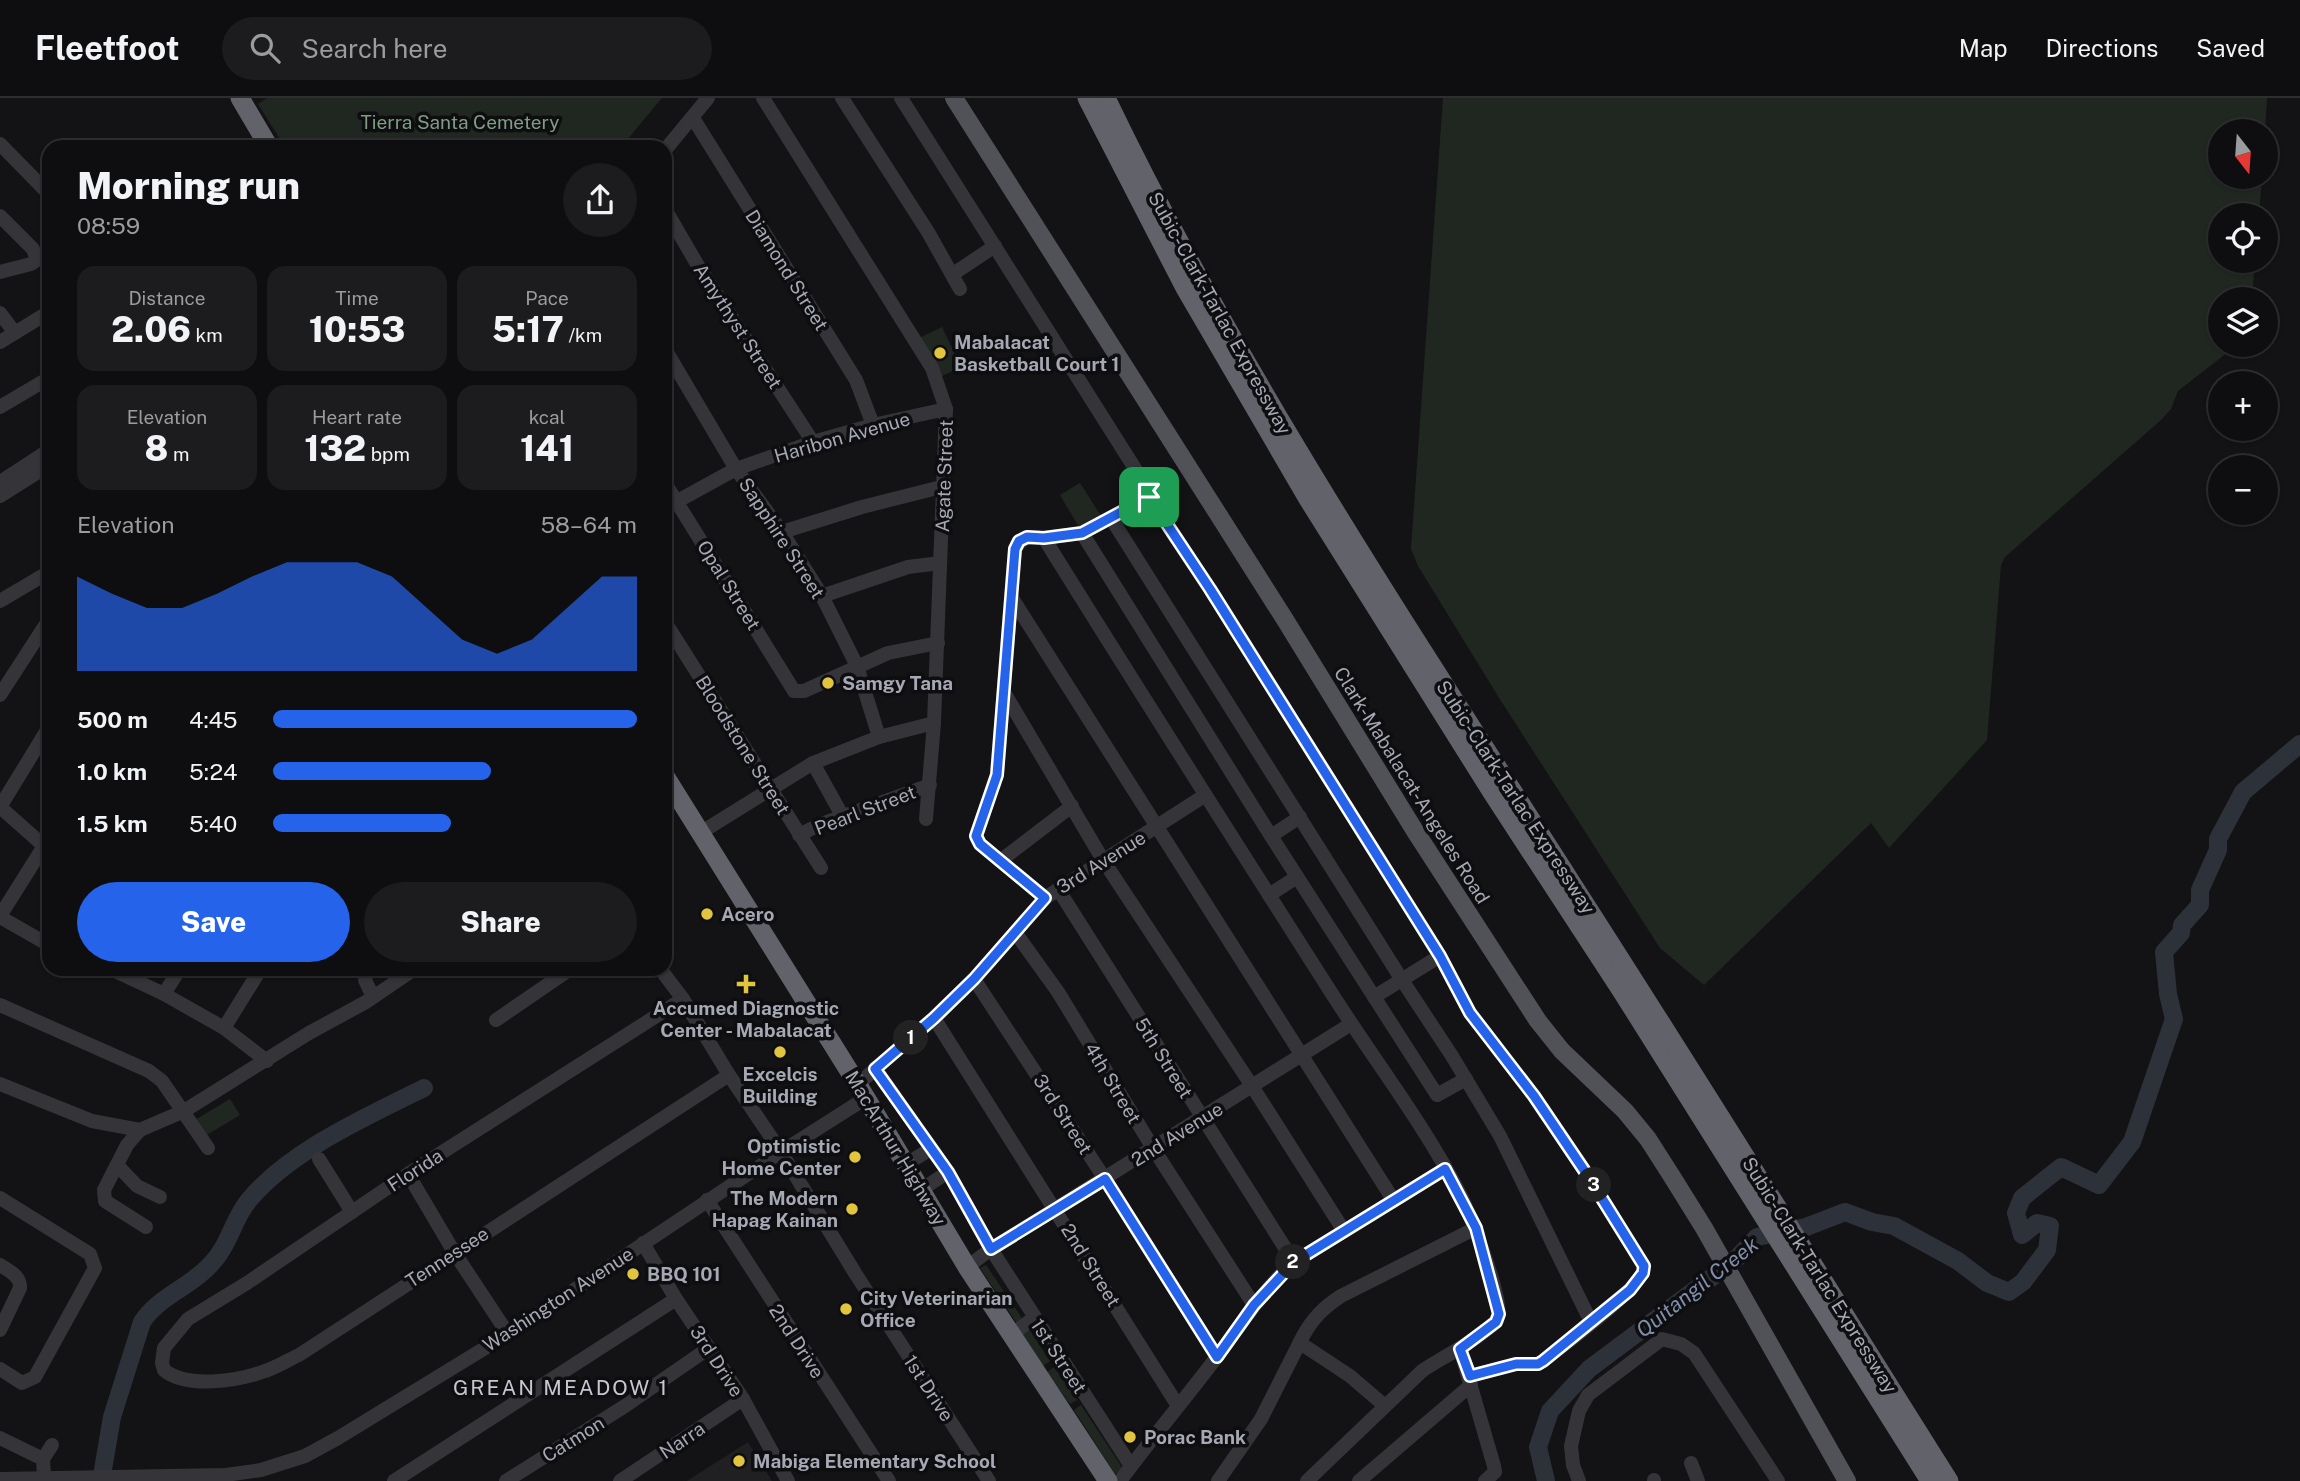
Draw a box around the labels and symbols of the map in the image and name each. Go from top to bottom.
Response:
park label: Tierra Santa Cemetery [361,111,559,133]
north arrow [2208,119,2278,189]
street label: Subic-Clark-Tarlac Expressway [1144,188,1296,438]
street label: Diamond Street [741,206,833,334]
street label: Amythyst Street [689,259,787,393]
place label: Mabalacat Basketball Court 1 [954,331,1120,375]
marker: Mabalacat Basketball Court 1 [932,345,948,361]
street label: Haribon Avenue [772,407,912,467]
street label: Agate Street [931,419,957,533]
pin [1119,467,1179,527]
street label: Sapphire Street [735,473,829,603]
street label: Opal Street [693,536,765,634]
street label: Clark-Mabalacat-Angeles Road [1330,663,1494,907]
street label: Bloodstone Street [691,671,795,819]
place label: Samgy Tana [842,672,953,694]
marker: Samgy Tana [820,675,836,691]
street label: Subic-Clark-Tarlac Expressway [1432,676,1600,918]
street label: Pearl Street [811,781,919,839]
street label: 3rd Avenue [1053,826,1149,898]
place label: Acero [721,903,775,925]
marker: Acero [699,906,715,922]
marker: Accumed Diagnostic Center - Mabalacat [736,974,756,994]
place label: Accumed Diagnostic Center - Mabalacat [653,997,839,1041]
street label: 5th Street [1131,1014,1197,1102]
pin: 1 [894,1020,928,1056]
street label: 4th Street [1080,1039,1146,1127]
marker: Excelcis Building [772,1044,788,1060]
place label: Excelcis Building [742,1063,818,1107]
street label: MacArthur Highway [841,1067,951,1229]
street label: 3rd Street [1029,1070,1097,1158]
street label: 2nd Avenue [1127,1097,1227,1171]
place label: Optimistic Home Center [722,1135,841,1179]
street label: Florida [383,1144,447,1196]
marker: Optimistic Home Center [847,1149,863,1165]
street label: Subic-Clark-Tarlac Expressway [1738,1153,1902,1397]
pin: 3 [1576,1168,1612,1202]
place label: The Modern Hapag Kainan [712,1187,838,1231]
marker: The Modern Hapag Kainan [844,1201,860,1217]
street label: 2nd Street [1057,1219,1125,1311]
street label: Tennessee [402,1222,492,1292]
water label: Quitangil Creek [1631,1231,1764,1342]
street label: Washington Avenue [479,1242,637,1356]
pin: 2 [1276,1244,1310,1280]
place label: BBQ 101 [647,1263,721,1285]
marker: BBQ 101 [625,1266,641,1282]
place label: City Veterinarian Office [860,1287,1013,1331]
street label: 2nd Drive [765,1300,829,1382]
marker: City Veterinarian Office [838,1301,854,1317]
street label: 1st Street [1027,1315,1091,1397]
street label: 3rd Drive [686,1321,748,1401]
street label: 1st Drive [899,1351,959,1425]
district label: GREAN MEADOW 1 [453,1375,669,1400]
street label: Catmon [538,1411,608,1467]
street label: Narra [655,1417,709,1463]
place label: Porac Bank [1144,1426,1246,1448]
marker: Porac Bank [1122,1429,1138,1445]
place label: Mabiga Elementary School [753,1450,996,1472]
marker: Mabiga Elementary School [731,1453,747,1469]

